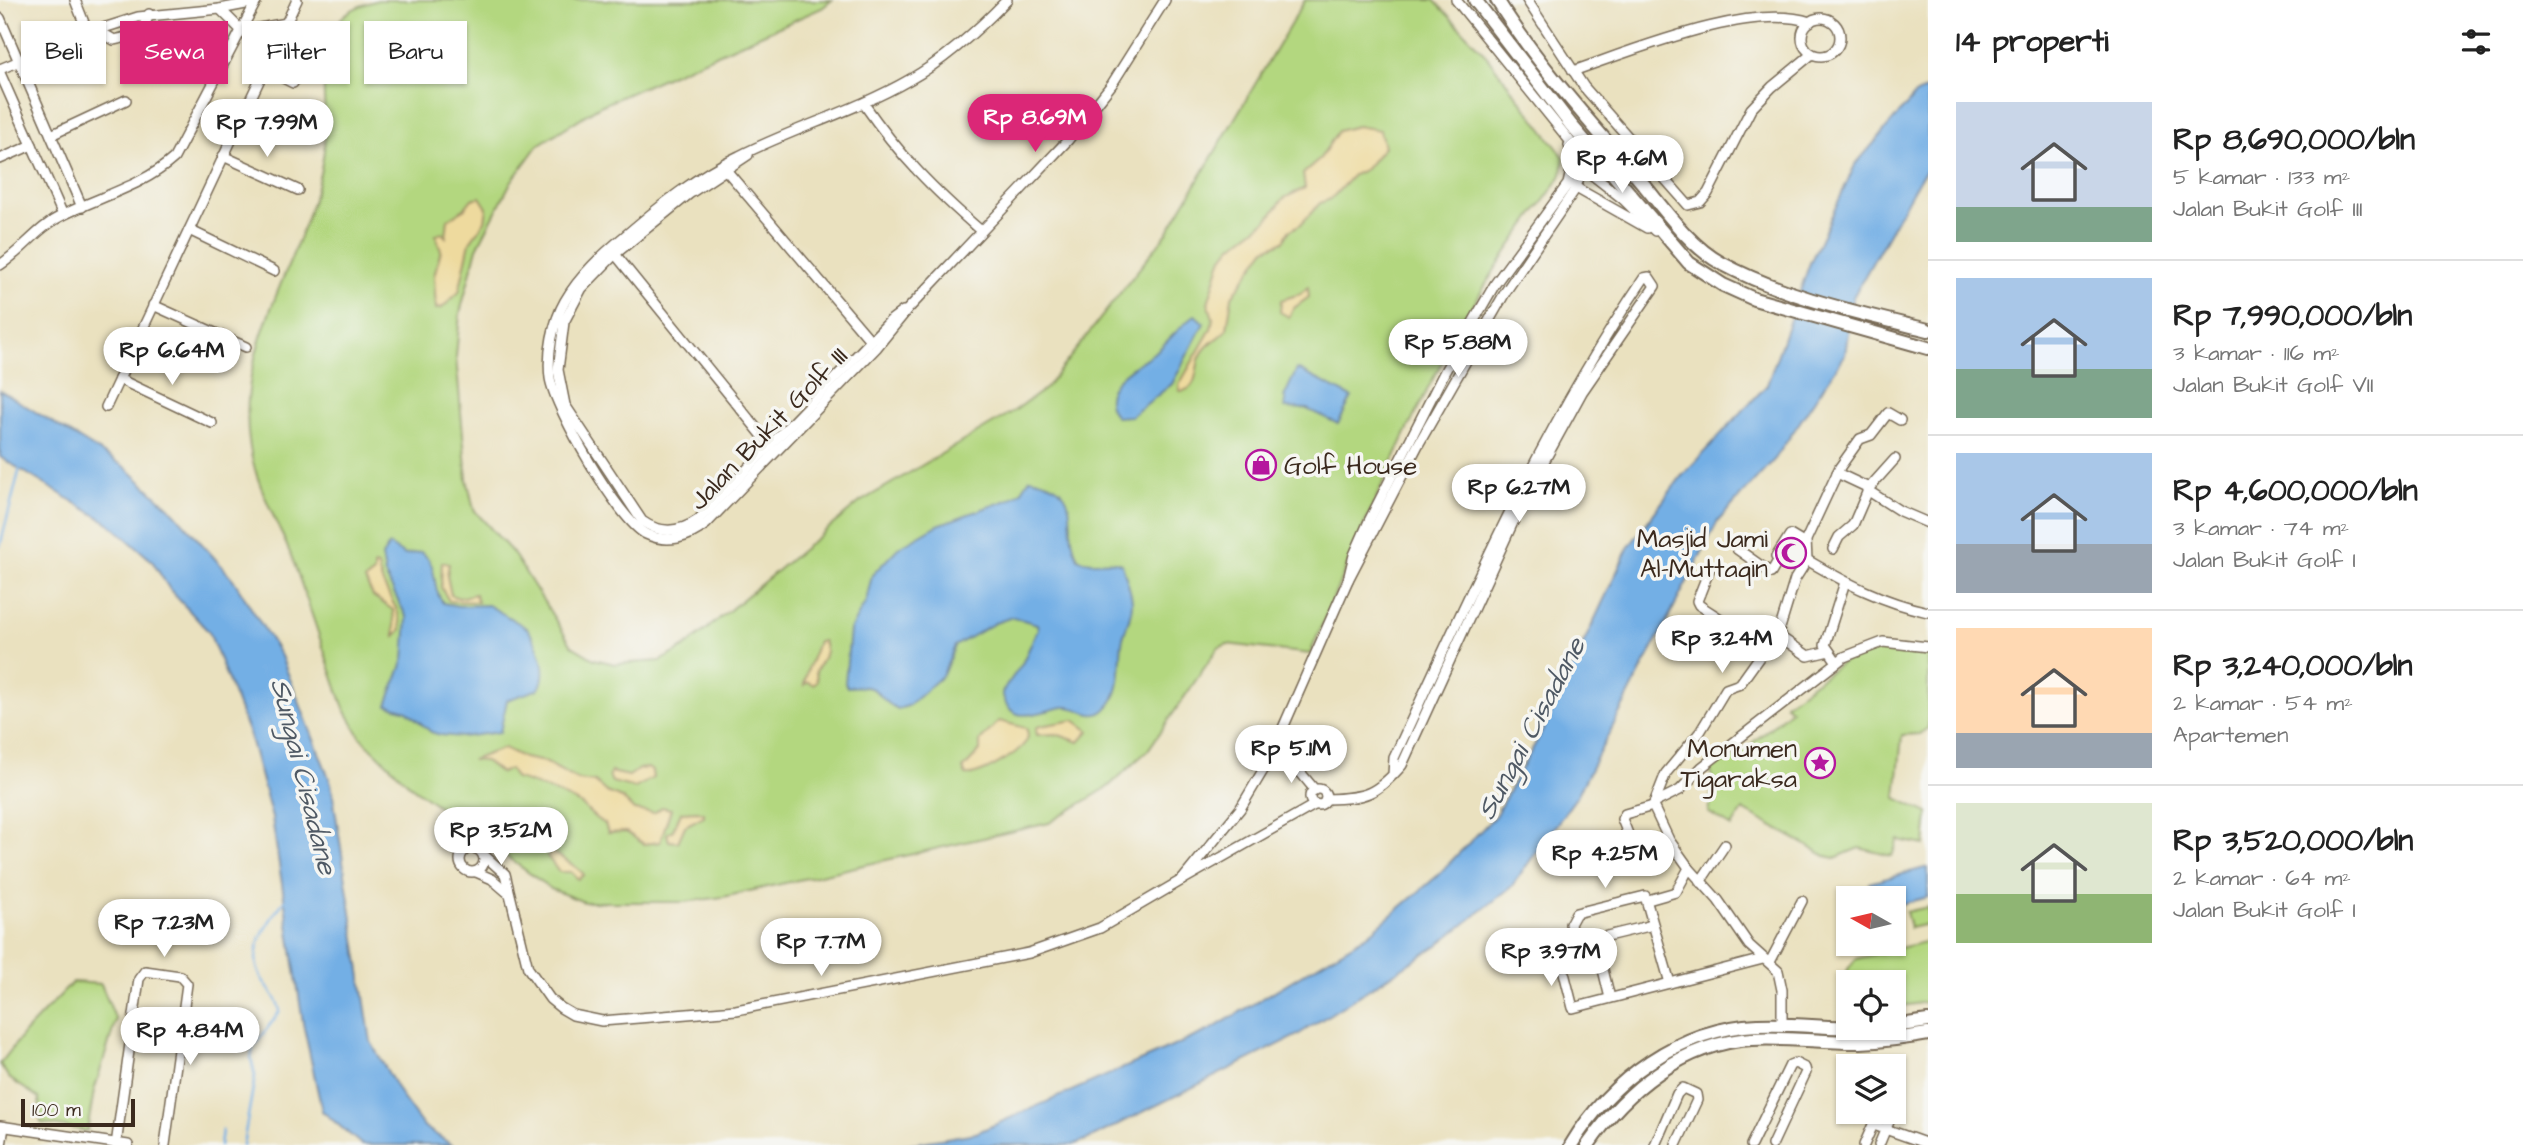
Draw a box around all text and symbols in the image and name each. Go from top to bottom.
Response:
chip: Beli [21,21,106,84]
chip: Sewa [120,21,228,84]
chip: Filter [242,21,350,84]
chip: Baru [364,21,467,84]
text: 14 properti [1956,21,2109,63]
icon: filters [2457,23,2495,61]
pin: Rp 8.69M [963,94,1107,154]
pin: Rp 7.99M [195,100,339,159]
text: Rp 8.69M [983,101,1087,133]
text: Rp 7.99M [216,106,318,138]
text: Rp 8,690,000/bln [2173,119,2415,161]
icon: home [2012,130,2096,214]
pin: Rp 4.6M [1557,136,1687,195]
text: Rp 4.6M [1577,142,1667,174]
text: 5 kamar · 133 m² [2173,161,2350,193]
text: Jalan Bukit Golf III [2173,193,2363,225]
text: Rp 7,990,000/bln [2173,295,2412,337]
icon: home [2012,306,2096,390]
pin: Rp 5.88M [1386,320,1530,379]
text: Rp 5.88M [1405,326,1511,358]
pin: Rp 6.64M [100,328,244,387]
text: Rp 6.64M [119,334,225,366]
text: 3 kamar · 116 m² [2173,337,2340,369]
street label: Jalan Bukit Golf III [681,339,856,518]
text: Jalan Bukit Golf VII [2173,369,2374,401]
shop icon: Golf House [1244,448,1278,482]
place label: Golf House [1284,448,1417,484]
pin: Rp 6.27M [1447,464,1591,524]
text: Rp 4,600,000/bln [2173,470,2418,512]
text: Rp 6.27M [1468,471,1570,503]
icon: home [2012,481,2096,565]
text: 3 kamar · 74 m² [2173,512,2349,544]
place label: Masjid Jami Al-Muttaqin [1637,521,1768,587]
mosque icon: Masjid Jami Al-Muttaqin [1774,536,1808,570]
text: Jalan Bukit Golf I [2173,544,2356,576]
pin: Rp 3.24M [1650,616,1794,675]
text: Rp 3.24M [1671,622,1773,654]
water label: Sungai Cisadane [1467,629,1597,827]
text: Rp 3,240,000/bln [2173,645,2413,687]
icon: home [2012,656,2096,740]
water label: Sungai Cisadane [259,674,347,880]
text: 2 kamar · 54 m² [2173,687,2353,719]
text: Apartemen [2173,719,2289,751]
pin: Rp 5.1M [1226,726,1356,785]
place label: Monumen Tigaraksa [1680,731,1797,799]
text: Rp 5.1M [1251,732,1331,764]
place icon: Monumen Tigaraksa [1803,746,1837,780]
pin: Rp 3.52M [429,808,573,867]
text: Rp 3.52M [450,814,552,846]
text: Rp 3,520,000/bln [2173,820,2413,862]
pin: Rp 4.25M [1533,830,1677,890]
icon: home [2012,831,2096,915]
text: Rp 4.25M [1552,837,1658,869]
text: 2 kamar · 64 m² [2173,862,2351,894]
north arrow [1836,886,1906,956]
map controls [1836,886,1906,1124]
text: Jalan Bukit Golf I [2173,894,2356,926]
pin: Rp 7.23M [92,900,236,959]
text: Rp 7.23M [114,906,214,938]
pin: Rp 7.7M [756,918,886,978]
text: Rp 7.7M [777,925,865,957]
pin: Rp 3.97M [1479,928,1623,988]
text: Rp 3.97M [1501,935,1601,967]
button: locate [1836,970,1906,1040]
pin: Rp 4.84M [118,1007,262,1067]
text: Rp 4.84M [137,1014,243,1046]
button: layers [1836,1054,1906,1124]
scale bar [21,1096,135,1128]
text: 100 m [32,1097,81,1124]

